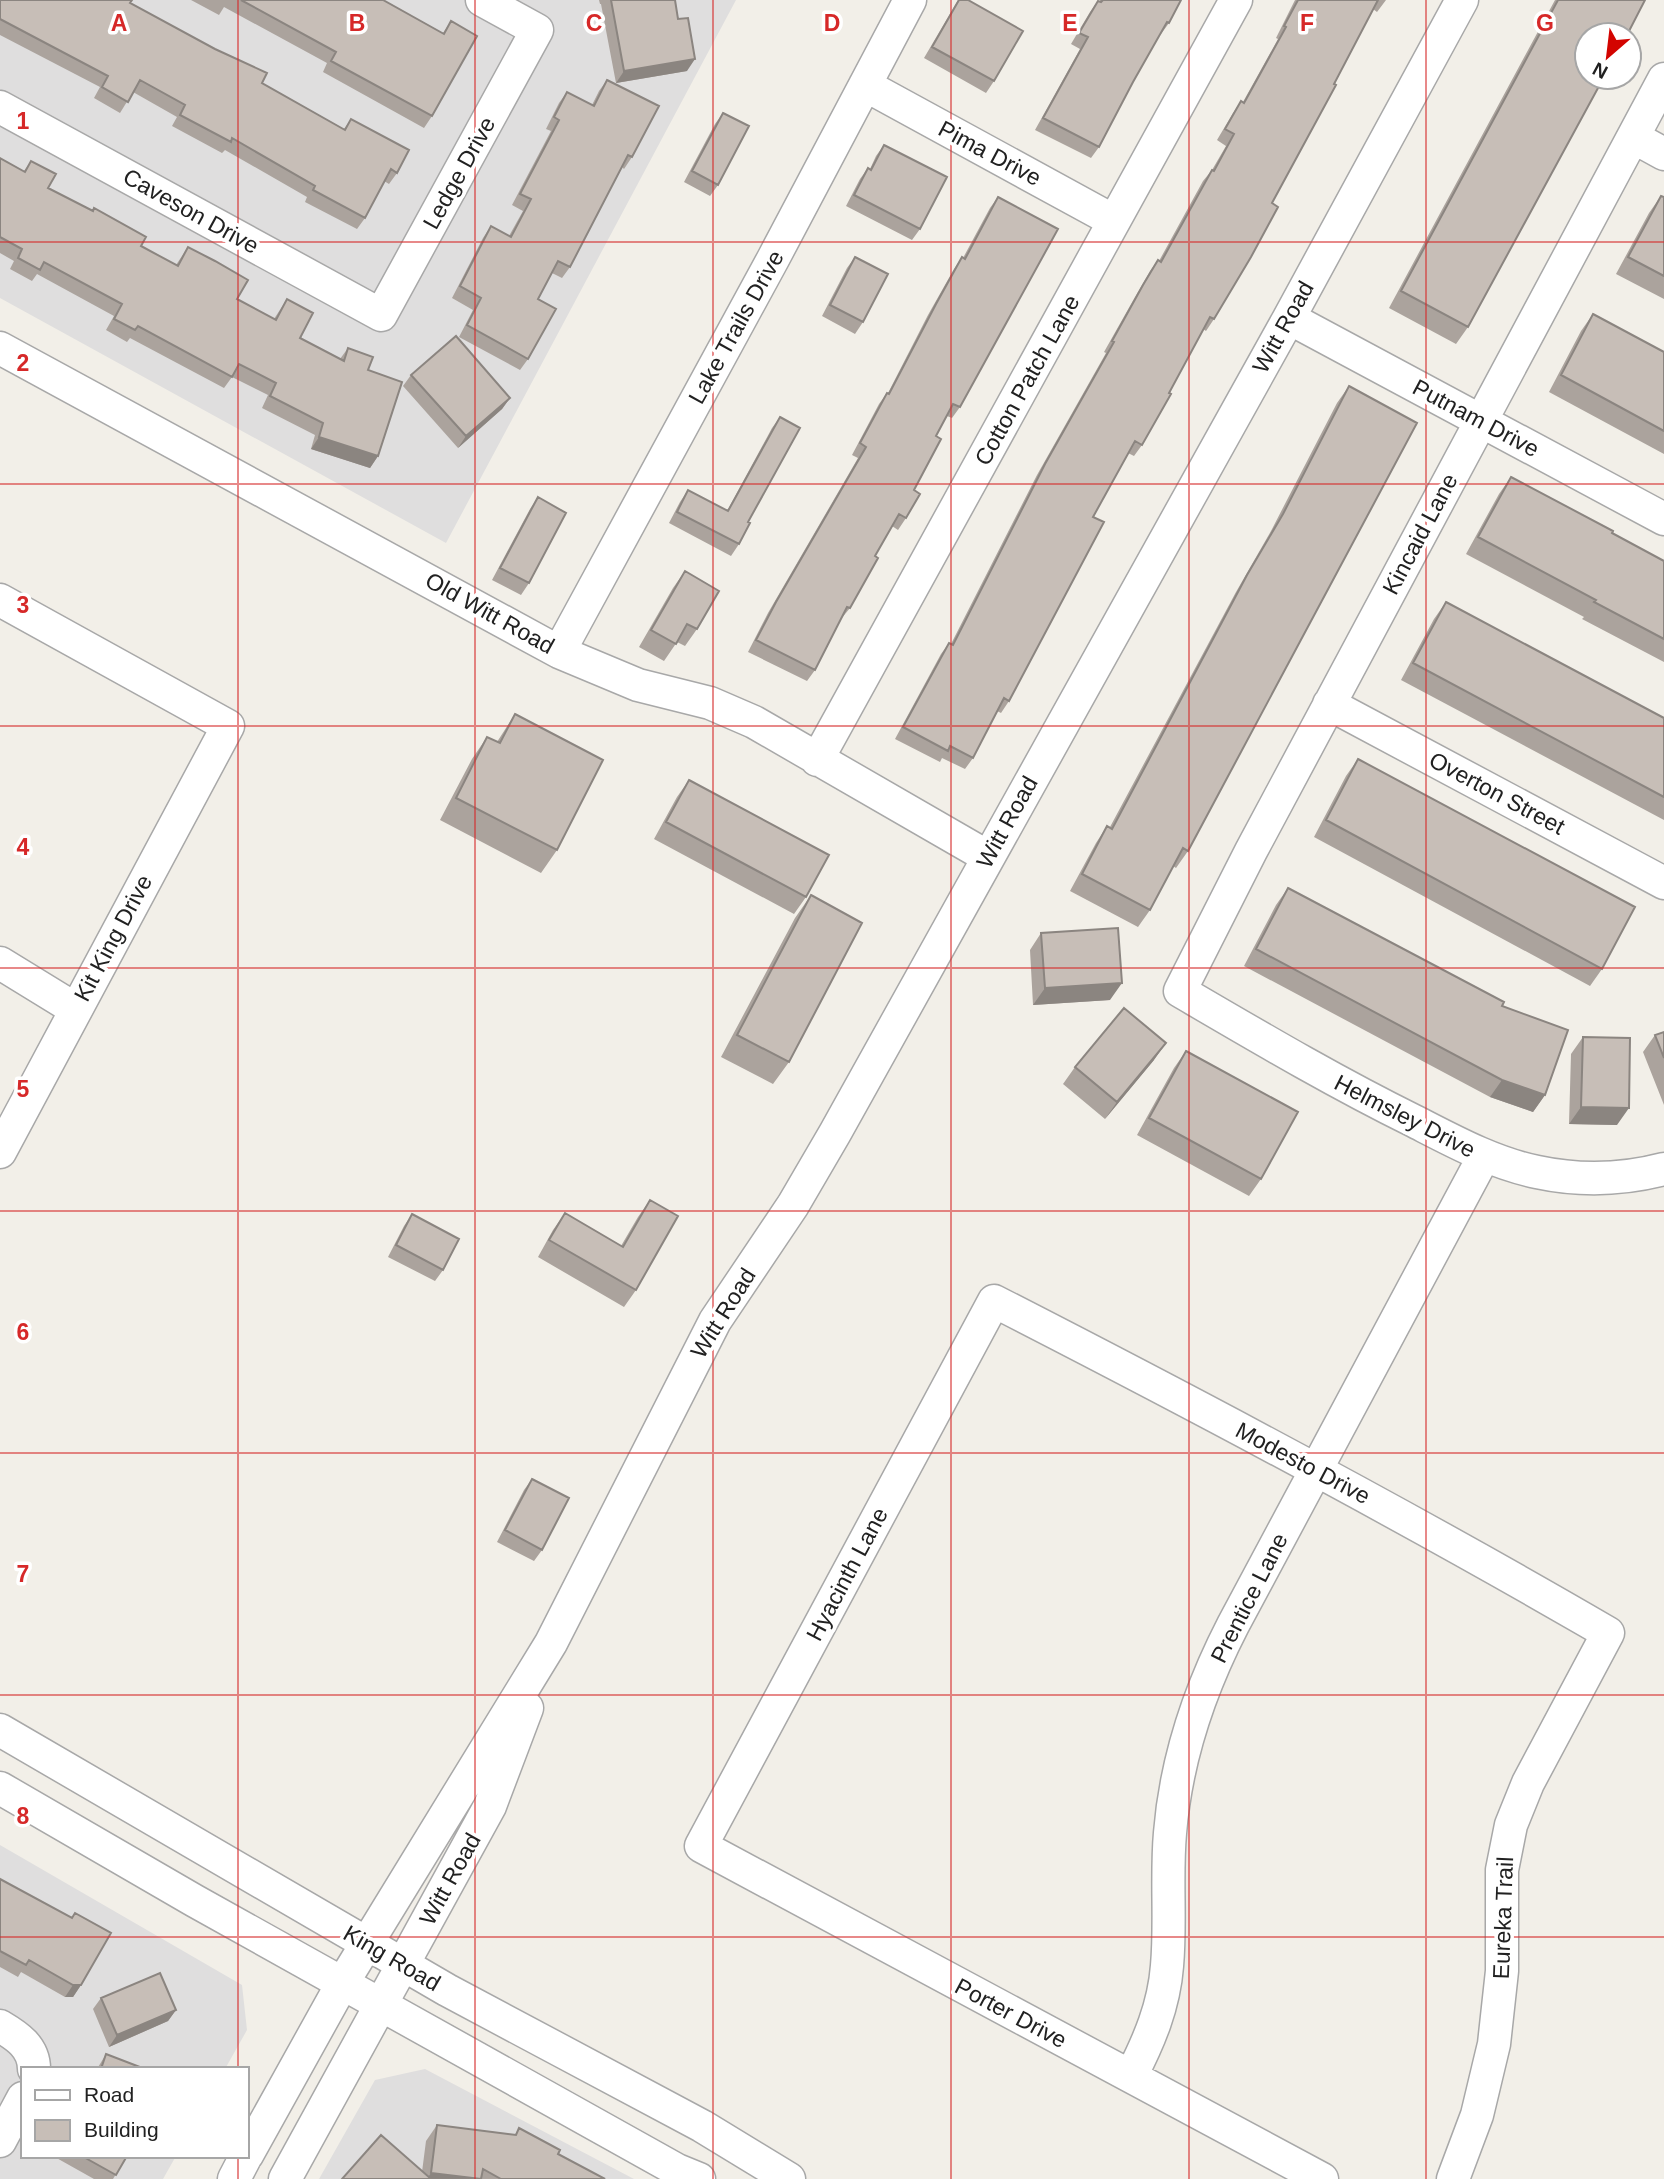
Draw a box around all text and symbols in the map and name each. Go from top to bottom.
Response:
text: A [111,10,127,36]
text: B [349,10,365,36]
text: C [586,10,602,36]
text: D [824,10,840,36]
text: E [1062,10,1078,36]
text: F [1300,10,1314,36]
text: G [1536,10,1554,36]
north arrow [1573,21,1643,91]
text: N [1589,58,1611,83]
text: 1 [17,108,30,134]
street label: Ledge Drive [418,112,500,234]
street label: Pima Drive [934,115,1046,191]
street label: Caveson Drive [119,163,263,259]
street label: Lake Trails Drive [683,246,789,408]
street label: Witt Road [1247,277,1319,377]
street label: Cotton Patch Lane [969,290,1085,470]
text: 2 [17,350,29,376]
street label: Putnam Drive [1408,374,1544,462]
street label: Kincaid Lane [1377,469,1463,599]
street label: Old Witt Road [421,567,559,659]
text: 3 [17,592,29,618]
street label: Overton Street [1425,746,1570,840]
street label: Witt Road [971,772,1043,872]
text: 4 [17,834,30,860]
street label: Kit King Drive [69,870,157,1006]
street label: Helmsley Drive [1330,1069,1480,1163]
text: 5 [17,1076,30,1102]
street label: Witt Road [685,1263,761,1363]
text: 6 [17,1319,29,1345]
street label: Modesto Drive [1231,1417,1375,1509]
street label: Hyacinth Lane [801,1503,893,1645]
street label: Prentice Lane [1205,1529,1293,1667]
text: 7 [17,1561,29,1587]
text: 8 [17,1803,30,1829]
street label: Witt Road [414,1829,486,1929]
street label: Eureka Trail [1488,1856,1518,1980]
street label: King Road [339,1920,445,1996]
street label: Porter Drive [951,1973,1071,2053]
legend [21,2067,248,2158]
text: Road [84,2083,134,2106]
text: Building [84,2118,159,2141]

